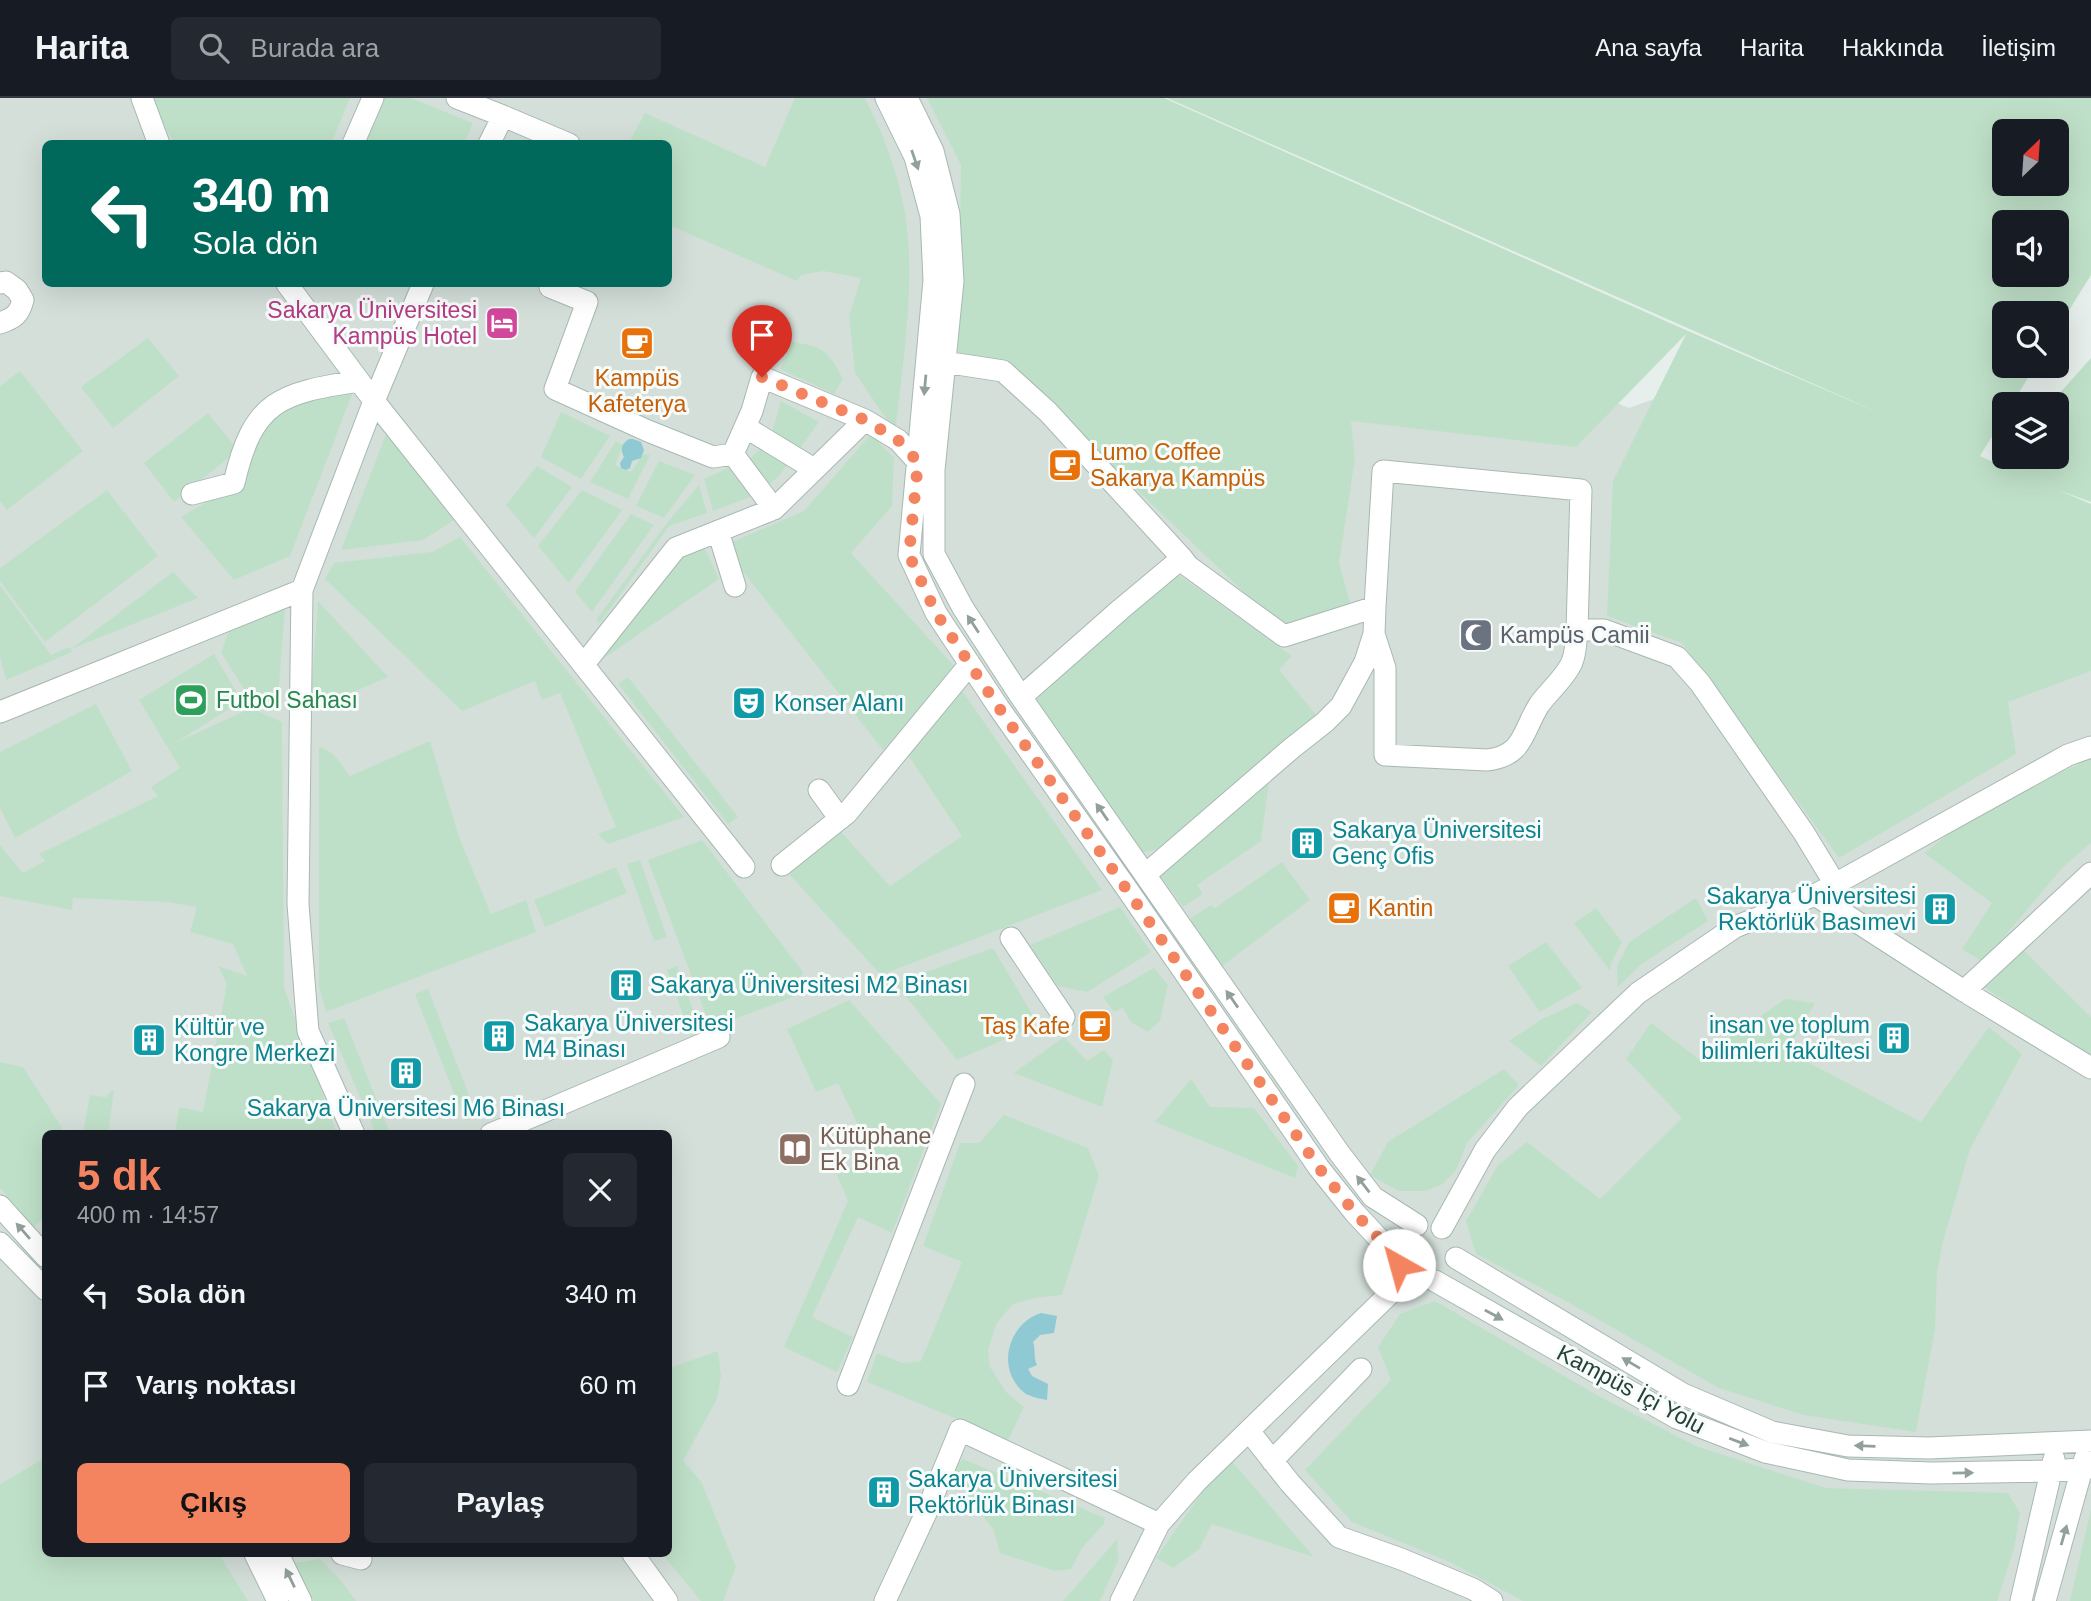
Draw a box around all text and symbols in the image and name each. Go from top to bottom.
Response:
search box [171,17,661,80]
text: Harita [35,29,129,66]
icon: search [195,29,233,67]
text: Burada ara [251,33,379,63]
text: Ana sayfa [1595,34,1702,61]
text: Harita [1740,34,1804,61]
text: Hakkında [1842,34,1943,61]
text: İletişim [1981,34,2056,61]
north arrow [1992,119,2068,196]
map controls [1992,119,2069,469]
one-way arrow [910,149,921,170]
icon: left [77,168,168,259]
text: 340 m [192,168,331,222]
button: sound [1992,210,2069,287]
text: Sola dön [192,225,318,261]
place label: Sakarya Üniversitesi Kampüs Hotel [267,297,477,349]
button: search [1992,301,2069,378]
hotel icon: Sakarya Üniversitesi Kampüs Hotel [483,304,521,342]
pin [732,305,792,377]
icon: arrive [743,316,781,354]
cafe icon: Kampüs Kafeterya [618,324,656,362]
place label: Kampüs Kafeterya [588,365,686,417]
one-way arrow [919,374,930,396]
button: layers [1992,392,2069,469]
place label: Lumo Coffee Sakarya Kampüs [1090,439,1265,491]
cafe icon: Lumo Coffee Sakarya Kampüs [1046,446,1084,484]
one-way arrow [967,614,980,634]
mosque icon: Kampüs Camii [1457,616,1495,654]
place label: Kampüs Camii [1500,622,1650,648]
sports icon: Futbol Sahası [172,681,210,719]
theatre icon: Konser Alanı [730,684,768,722]
place label: Futbol Sahası [216,687,358,713]
place label: Konser Alanı [774,690,904,716]
one-way arrow [1095,803,1109,821]
place label: Sakarya Üniversitesi Genç Ofis [1332,817,1542,869]
building icon: Sakarya Üniversitesi Genç Ofis [1288,824,1326,862]
place label: Sakarya Üniversitesi Rektörlük Basımevi [1706,883,1916,935]
cafe icon: Kantin [1325,889,1363,927]
building icon: Sakarya Üniversitesi Rektörlük Basımevi [1921,890,1959,928]
place label: Kantin [1368,895,1433,921]
building icon: Sakarya Üniversitesi M2 Binası [607,966,645,1004]
place label: Sakarya Üniversitesi M2 Binası [650,972,968,998]
one-way arrow [1225,990,1239,1008]
cafe icon: Taş Kafe [1076,1007,1114,1045]
place label: Sakarya Üniversitesi M4 Binası [524,1010,734,1062]
place label: insan ve toplum bilimleri fakültesi [1701,1012,1870,1064]
place label: Taş Kafe [981,1013,1070,1039]
place label: Kültür ve Kongre Merkezi [174,1014,335,1066]
building icon: Sakarya Üniversitesi M4 Binası [480,1017,518,1055]
building icon: insan ve toplum bilimleri fakültesi [1875,1019,1913,1057]
building icon: Kültür ve Kongre Merkezi [130,1021,168,1059]
building icon: Sakarya Üniversitesi M6 Binası [387,1054,425,1092]
place label: Sakarya Üniversitesi M6 Binası [247,1095,565,1121]
place label: Kütüphane Ek Bina [820,1123,931,1175]
library icon: Kütüphane Ek Bina [776,1130,814,1168]
text: 5 dk [77,1152,161,1199]
button: close [563,1153,637,1227]
one-way arrow [1356,1176,1371,1194]
text: 400 m · 14:57 [77,1202,219,1228]
one-way arrow [16,1223,31,1240]
position arrow [1362,1228,1436,1302]
icon: left [77,1276,115,1314]
text: Sola dön [136,1279,246,1309]
text: 340 m [565,1279,637,1309]
one-way arrow [1485,1309,1504,1321]
street label: Kampüs İçi Yolu [1553,1339,1709,1439]
one-way arrow [1621,1356,1640,1369]
icon: arrive [77,1367,115,1405]
text: Varış noktası [136,1370,296,1400]
text: 60 m [579,1370,637,1400]
one-way arrow [1729,1437,1750,1448]
one-way arrow [1854,1441,1876,1452]
button: Çıkış [77,1463,350,1543]
button: Paylaş [364,1463,637,1543]
place label: Sakarya Üniversitesi Rektörlük Binası [908,1466,1118,1518]
one-way arrow [1952,1467,1974,1478]
building icon: Sakarya Üniversitesi Rektörlük Binası [865,1473,903,1511]
one-way arrow [2059,1525,2069,1546]
one-way arrow [284,1567,296,1588]

